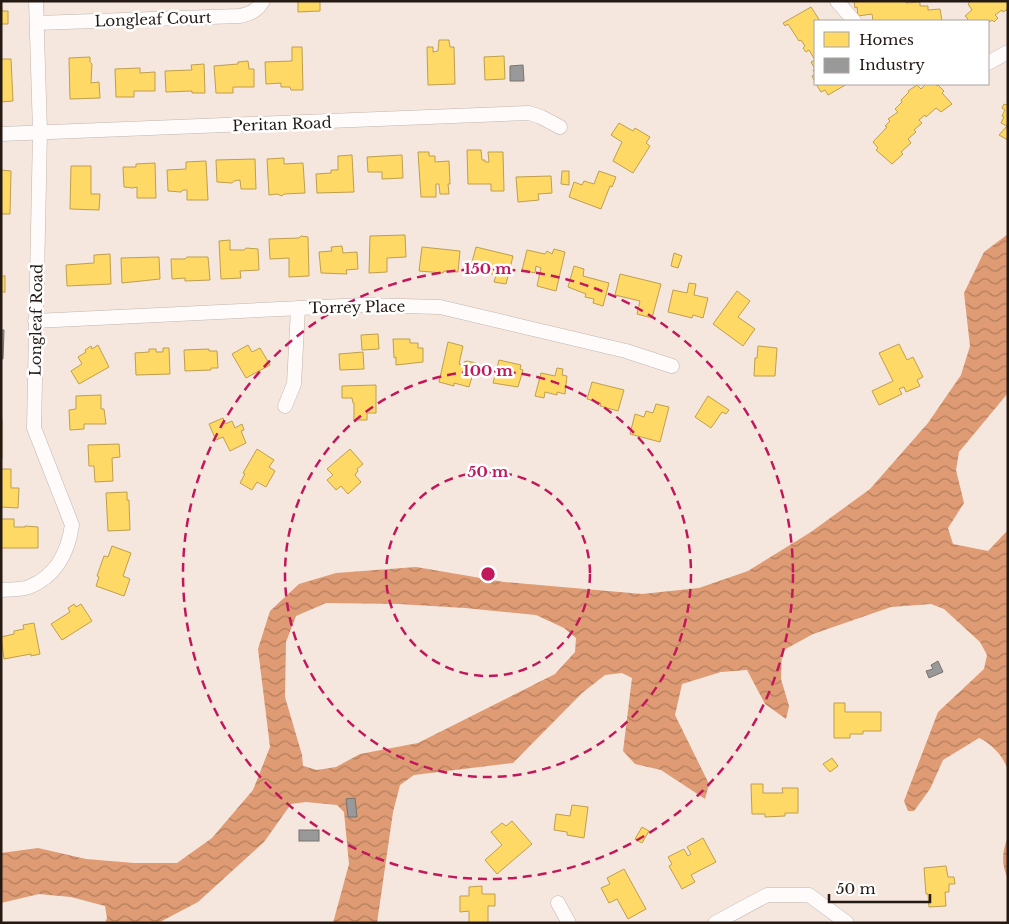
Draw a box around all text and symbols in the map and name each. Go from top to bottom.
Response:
street label: Longleaf Court [94,7,212,31]
legend [814,20,989,85]
text: Homes [859,30,914,49]
text: Industry [859,55,925,74]
street label: Peritan Road [232,113,332,135]
text: 150 m [464,259,512,278]
street label: Longleaf Road [26,264,46,376]
street label: Torrey Place [309,297,405,317]
text: 100 m [463,361,513,380]
text: 50 m [468,462,509,481]
centre of rings [479,565,497,583]
scale bar [829,872,930,904]
text: 50 m [836,879,876,898]

